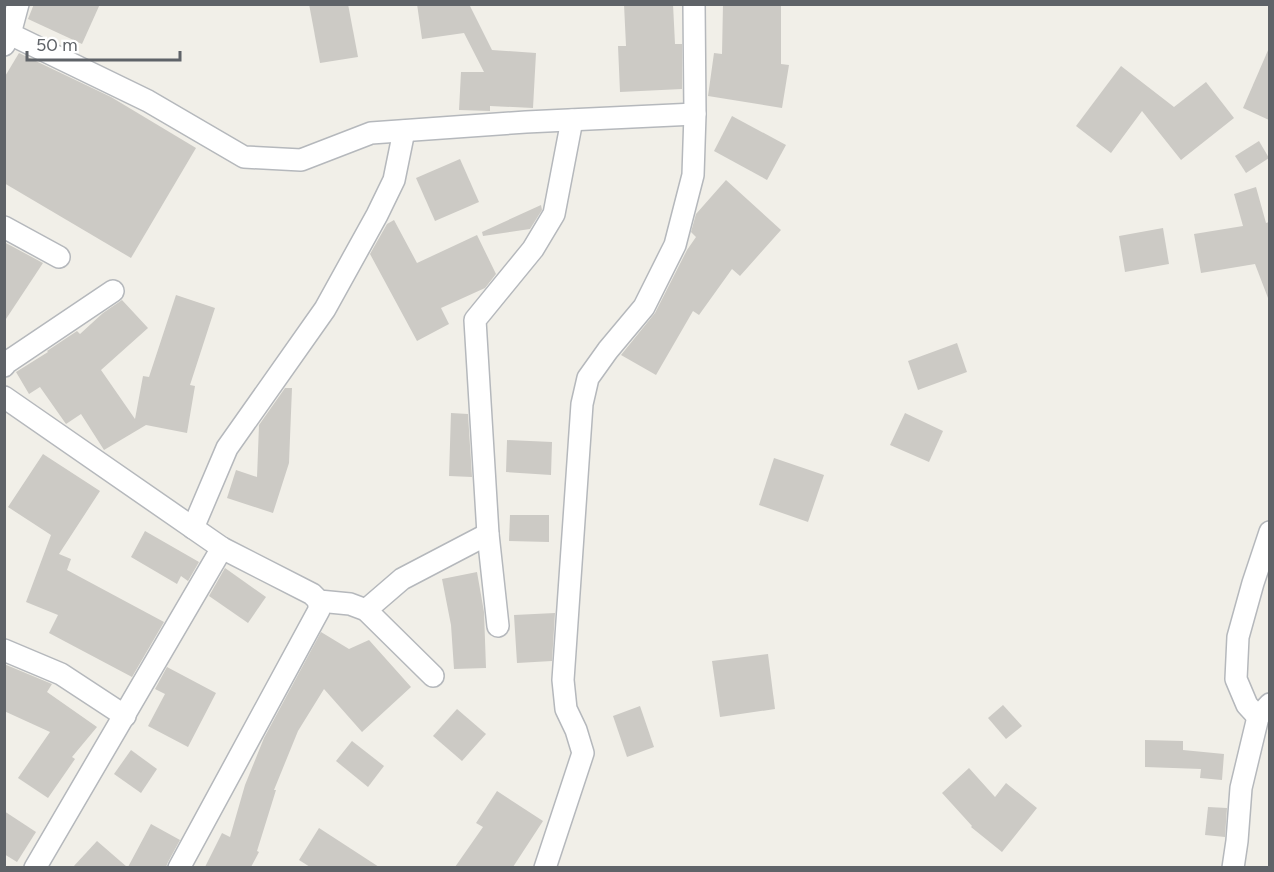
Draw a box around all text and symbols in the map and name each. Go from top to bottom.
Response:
scale bar [27,24,180,62]
text: 50 m [36,34,78,56]

